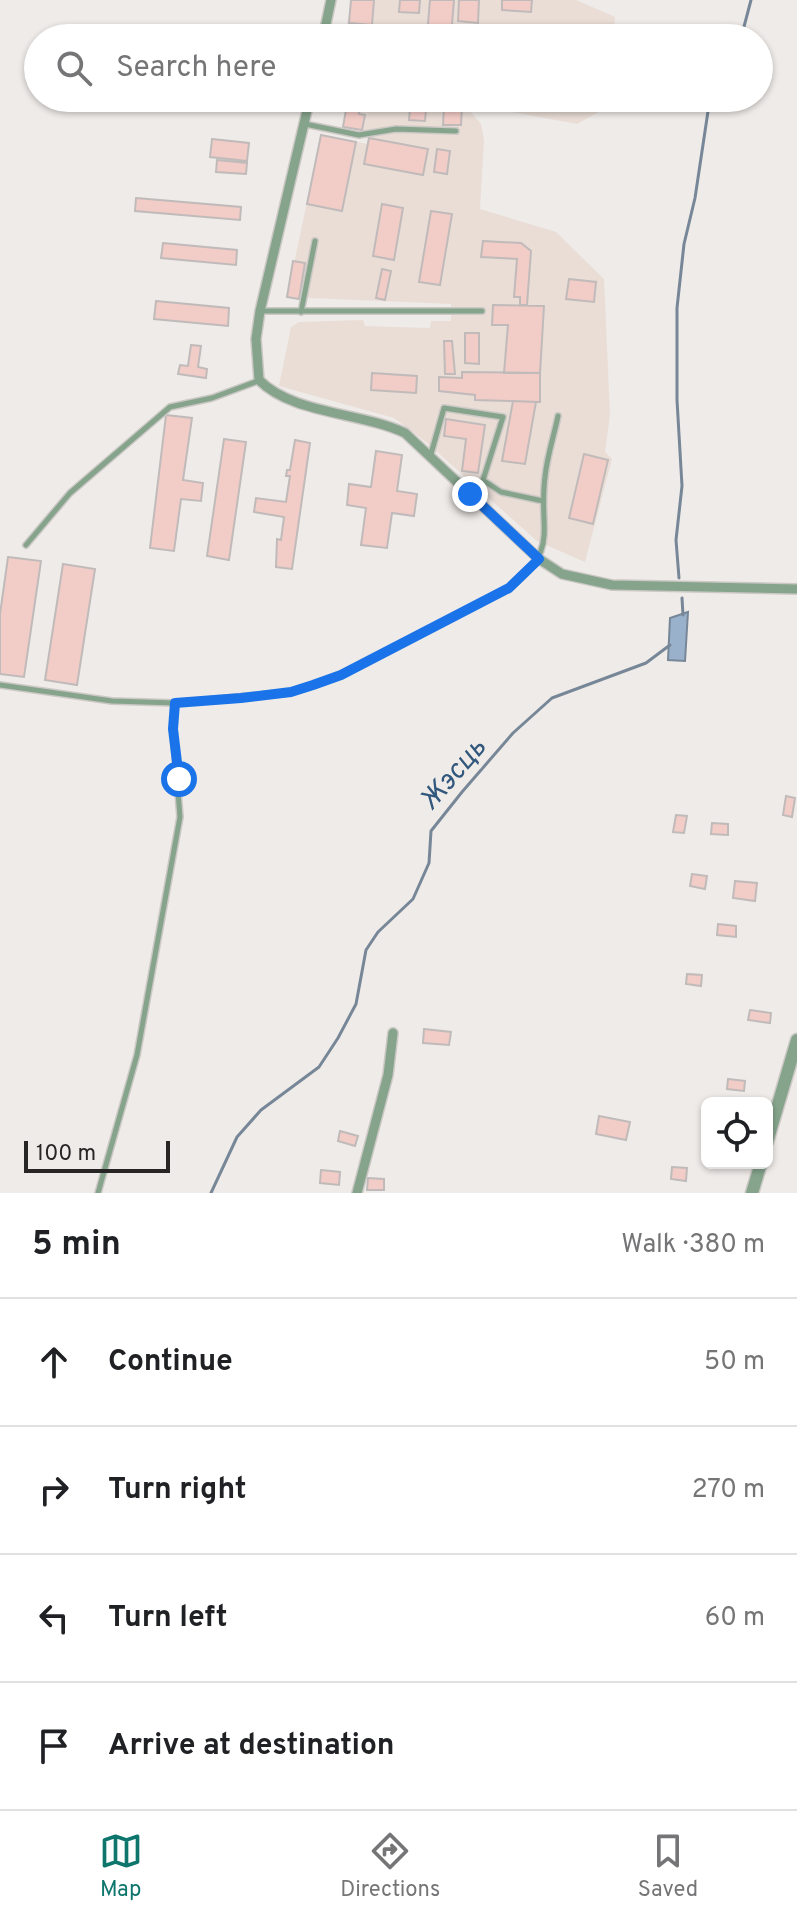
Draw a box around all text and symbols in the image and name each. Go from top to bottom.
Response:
search box [24,24,773,112]
icon: search [52,46,96,90]
text: Search here [116,50,276,87]
route end [452,476,488,512]
water label: Жэсць [413,731,495,819]
route start [161,761,197,797]
map controls [701,1097,773,1169]
button: locate [701,1097,773,1169]
scale bar [24,1137,170,1173]
text: 100 m [36,1141,96,1168]
text: 5 min [32,1224,121,1267]
text: Walk · 380 m [621,1229,765,1262]
icon: ahead [32,1340,76,1384]
text: Continue [108,1344,233,1381]
text: 50 m [704,1346,765,1379]
icon: right [32,1468,76,1512]
text: Turn right [108,1472,246,1509]
text: 270 m [692,1474,765,1507]
icon: left [32,1596,76,1640]
text: Turn left [108,1600,228,1637]
text: 60 m [705,1602,765,1635]
icon: arrive [32,1724,76,1768]
text: Arrive at destination [108,1728,394,1765]
tab: Map [99,1829,143,1904]
tab: Directions [340,1829,440,1904]
tab: Saved [638,1829,698,1904]

